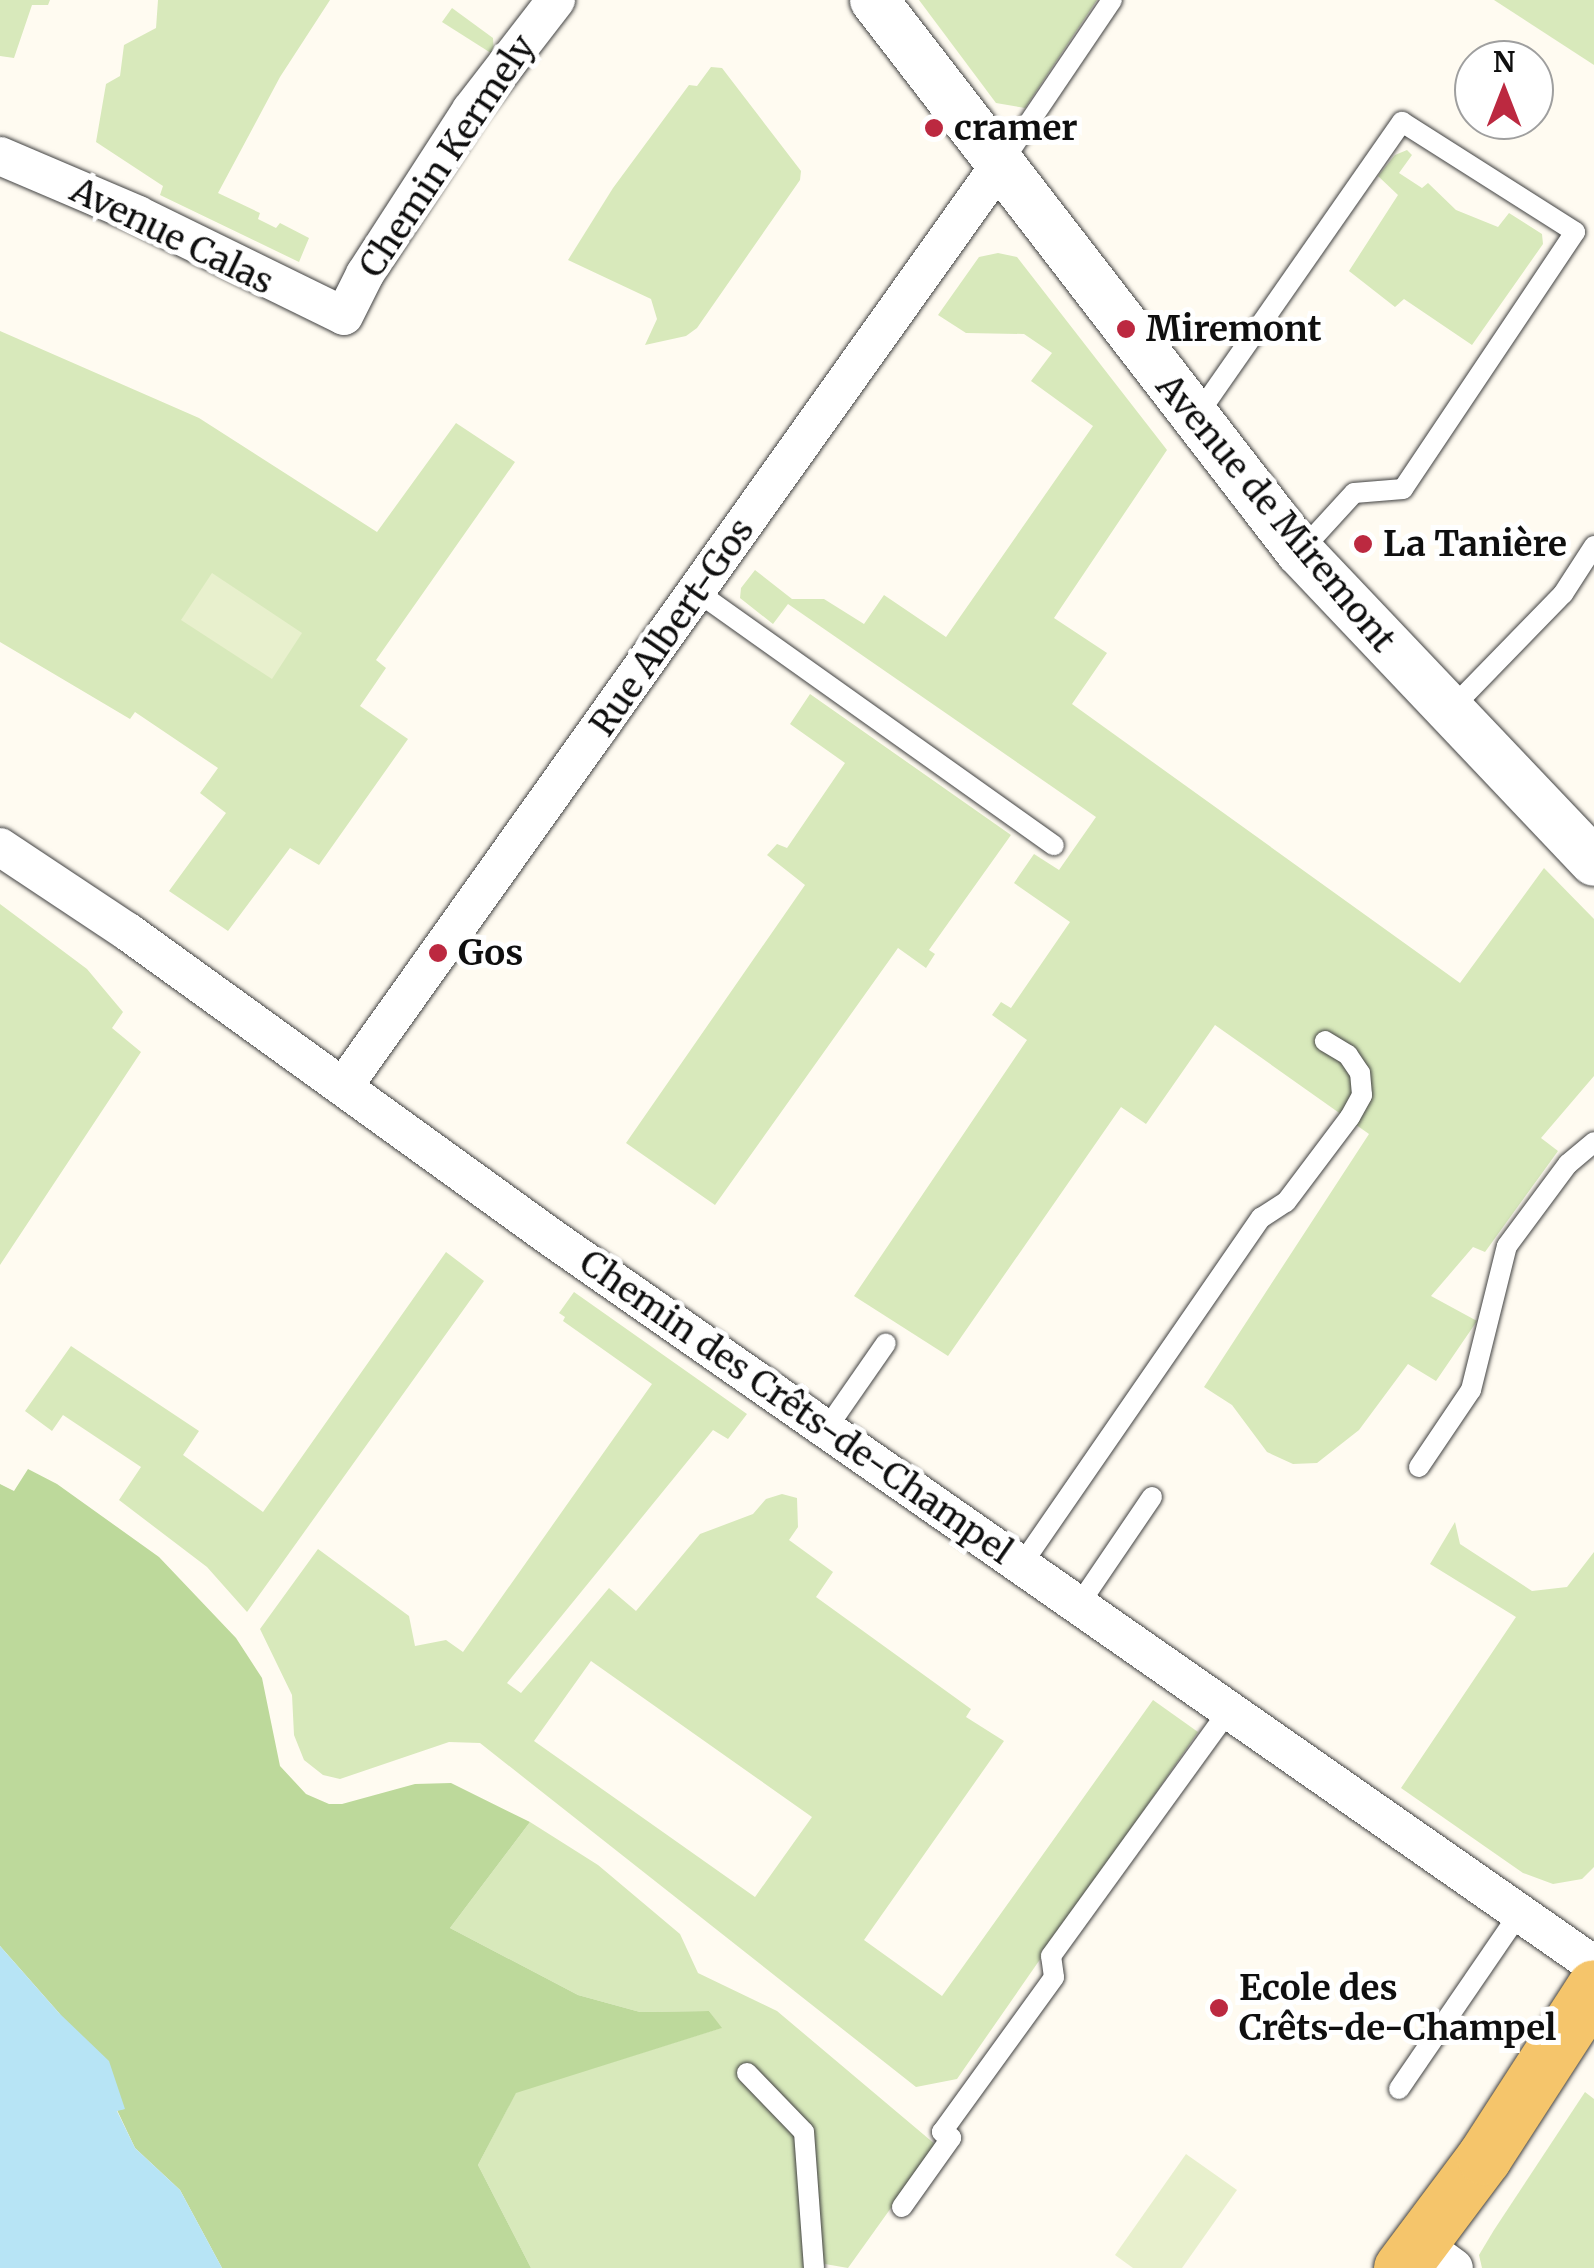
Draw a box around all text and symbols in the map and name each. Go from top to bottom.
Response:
street label: Chemin Kermely [350,27,544,285]
north arrow [1454,40,1554,140]
text: N [1493,44,1515,80]
place label: cramer [954,107,1077,149]
marker: cramer [923,117,945,139]
street label: Avenue Calas [64,169,280,303]
place label: Miremont [1146,308,1321,350]
marker: Miremont [1115,318,1137,340]
street label: Avenue de Miremont [1148,366,1404,660]
street label: Rue Albert-Gos [581,510,763,744]
place label: La Tanière [1383,523,1567,565]
marker: La Tanière [1352,533,1374,555]
place label: Gos [458,932,523,974]
marker: Gos [427,942,449,964]
street label: Chemin des Crêts-de-Champel [572,1241,1020,1573]
place label: Ecole des Crêts-de-Champel [1239,1967,1556,2049]
marker: Ecole des Crêts-de-Champel [1208,1997,1230,2019]

